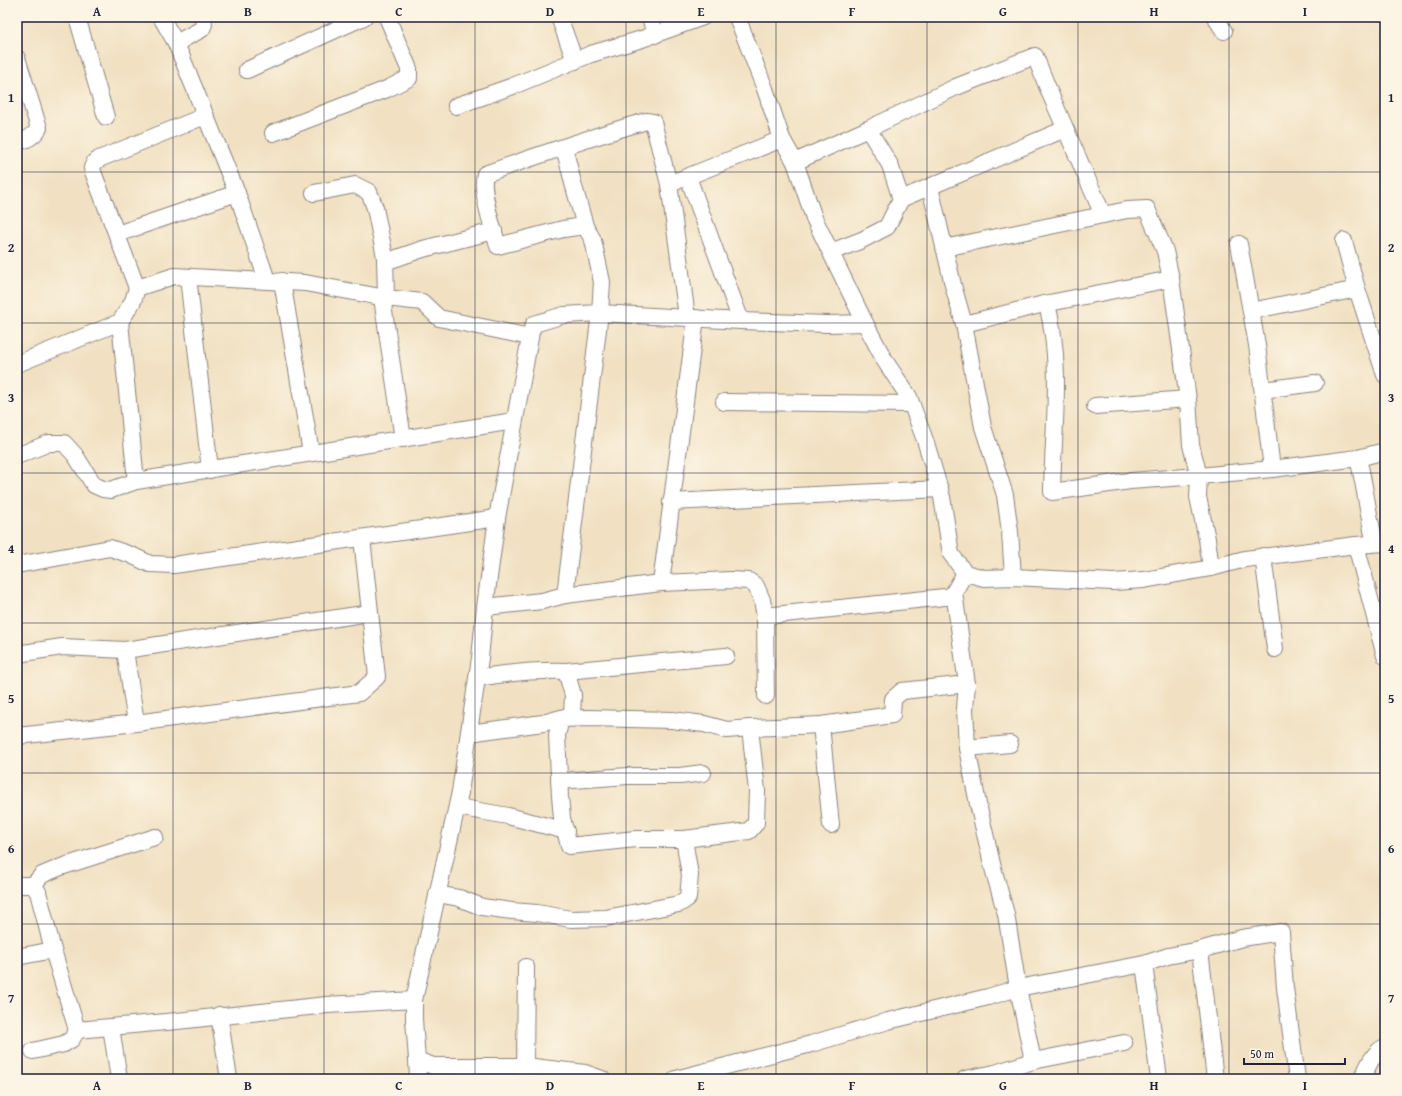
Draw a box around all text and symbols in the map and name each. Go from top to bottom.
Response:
text: A [93,2,102,21]
text: B [244,2,252,21]
text: C [395,2,403,21]
text: D [546,2,554,21]
text: E [698,2,705,21]
text: F [849,2,856,21]
text: G [999,2,1007,21]
text: H [1149,2,1159,21]
text: I [1303,2,1307,21]
text: 1 [8,88,14,107]
text: 1 [1388,88,1394,107]
text: 2 [8,238,15,257]
text: 2 [1388,238,1395,257]
text: 3 [8,388,14,407]
text: 3 [1388,388,1394,407]
text: 4 [8,539,15,558]
text: 4 [1388,539,1395,558]
text: 5 [8,689,15,708]
text: 5 [1388,689,1395,708]
text: 6 [8,839,15,858]
text: 6 [1388,839,1395,858]
text: 7 [8,989,15,1008]
text: 7 [1388,989,1395,1008]
scale bar [1244,1040,1345,1066]
text: 50 m [1250,1045,1274,1062]
text: A [93,1076,102,1095]
text: B [244,1076,252,1095]
text: C [395,1076,403,1095]
text: D [546,1076,554,1095]
text: E [698,1076,705,1095]
text: F [849,1076,856,1095]
text: G [999,1076,1007,1095]
text: H [1149,1076,1159,1095]
text: I [1303,1076,1307,1095]

